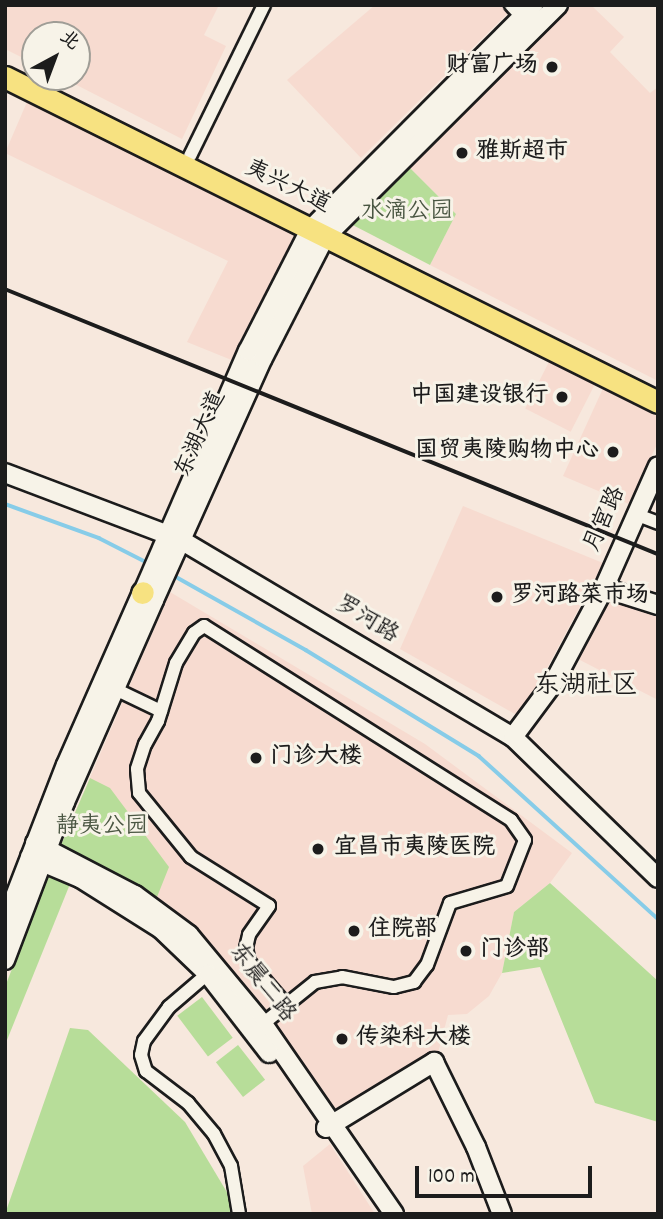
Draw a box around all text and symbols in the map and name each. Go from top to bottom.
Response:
north arrow [21,21,91,91]
text: 北 [53,25,85,58]
place label: 财富广场 [446,53,538,81]
marker: 财富广场 [544,59,560,75]
place label: 雅斯超市 [476,139,568,167]
marker: 雅斯超市 [454,145,470,161]
street label: 夷兴大道 [240,155,334,221]
park label: 水滴公园 [361,199,453,227]
place label: 中国建设银行 [410,383,548,411]
street label: 东湖大道 [171,387,233,483]
marker: 中国建设银行 [554,389,570,405]
place label: 国贸夷陵购物中心 [415,438,599,466]
marker: 国贸夷陵购物中心 [605,444,621,460]
street label: 月宫路 [579,483,633,557]
place label: 罗河路菜市场 [511,583,649,611]
marker: 罗河路菜市场 [489,589,505,605]
street label: 罗河路 [329,591,403,651]
district label: 东湖社区 [534,671,638,703]
place label: 门诊大楼 [270,744,362,772]
marker: 门诊大楼 [248,750,264,766]
park label: 静夷公园 [56,814,148,842]
place label: 宜昌市夷陵医院 [334,835,495,863]
marker: 宜昌市夷陵医院 [308,839,328,859]
place label: 住院部 [368,917,437,945]
marker: 住院部 [346,923,362,939]
place label: 门诊部 [480,937,549,965]
street label: 东晨二路 [222,939,300,1029]
marker: 门诊部 [458,943,474,959]
place label: 传染科大楼 [356,1025,471,1053]
marker: 传染科大楼 [334,1031,350,1047]
scale bar [418,1152,595,1196]
text: 100 m [428,1163,475,1193]

